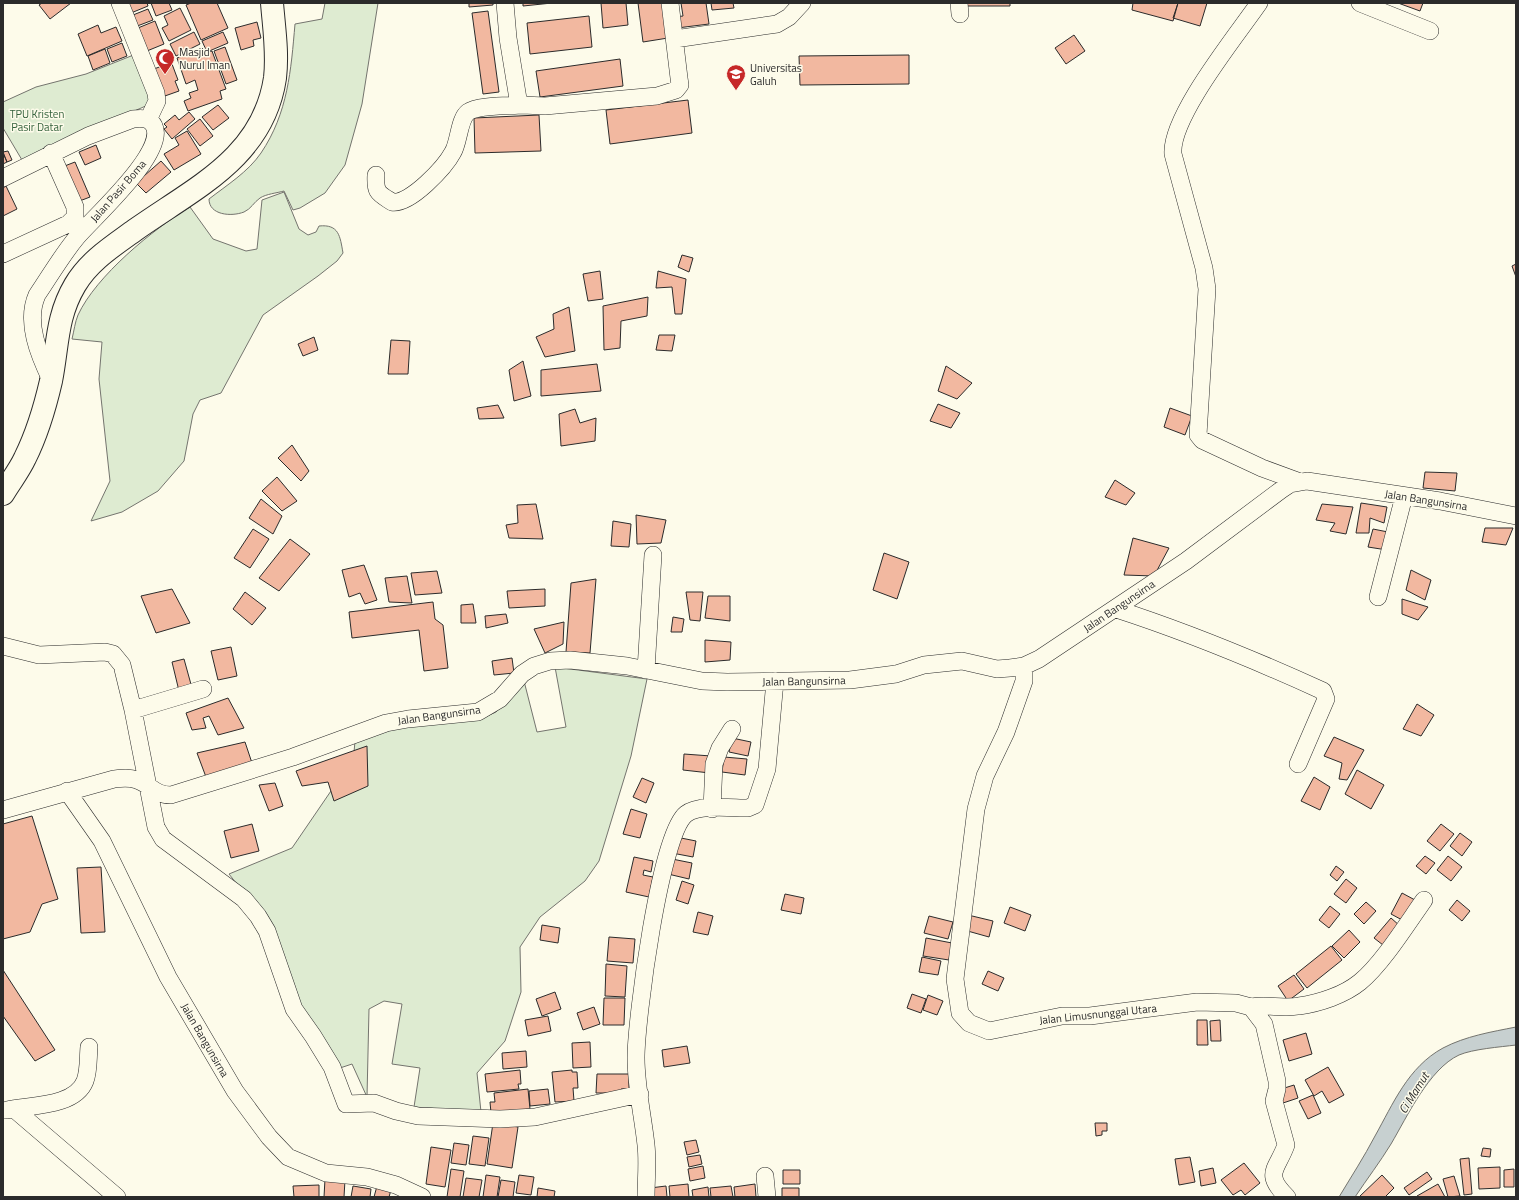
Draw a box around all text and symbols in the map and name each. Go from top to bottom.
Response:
place label: Masjid Nurul Iman [179,44,230,73]
mosque icon: Masjid Nurul Iman [154,47,176,75]
place label: Universitas Galuh [750,60,802,89]
school or university icon: Universitas Galuh [725,63,747,91]
park label: TPU Kristen Pasir Datar [10,106,64,135]
street label: Jalan Pasir Boma [86,156,150,226]
street label: Jalan Bangunsirna [1384,486,1469,515]
street label: Jalan Bangunsirna [1080,576,1158,636]
street label: Jalan Bangunsirna [762,672,846,690]
street label: Jalan Bangunsirna [397,701,482,729]
street label: Jalan Bangunsirna [177,1000,233,1081]
street label: Jalan Limusnunggal Utara [1038,1000,1158,1028]
water label: Ci Mamut [1393,1067,1434,1117]

